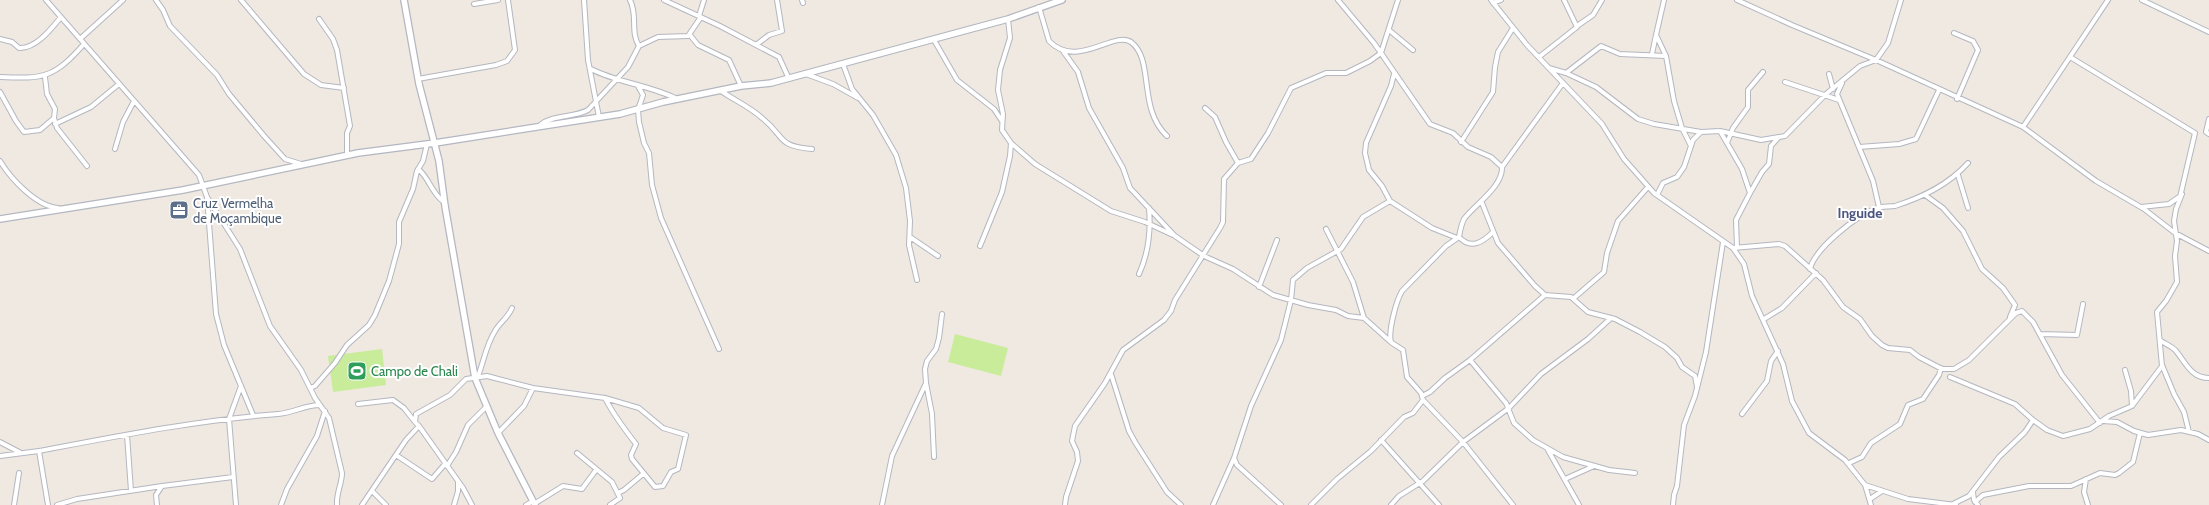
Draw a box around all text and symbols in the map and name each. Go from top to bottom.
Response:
place label: Cruz Vermelha de Moçambique [193,195,282,226]
office icon: Cruz Vermelha de Moçambique [168,199,190,221]
district label: Inguide [1838,204,1882,222]
sports icon: Campo de Chali [346,360,368,382]
place label: Campo de Chali [371,363,458,379]

